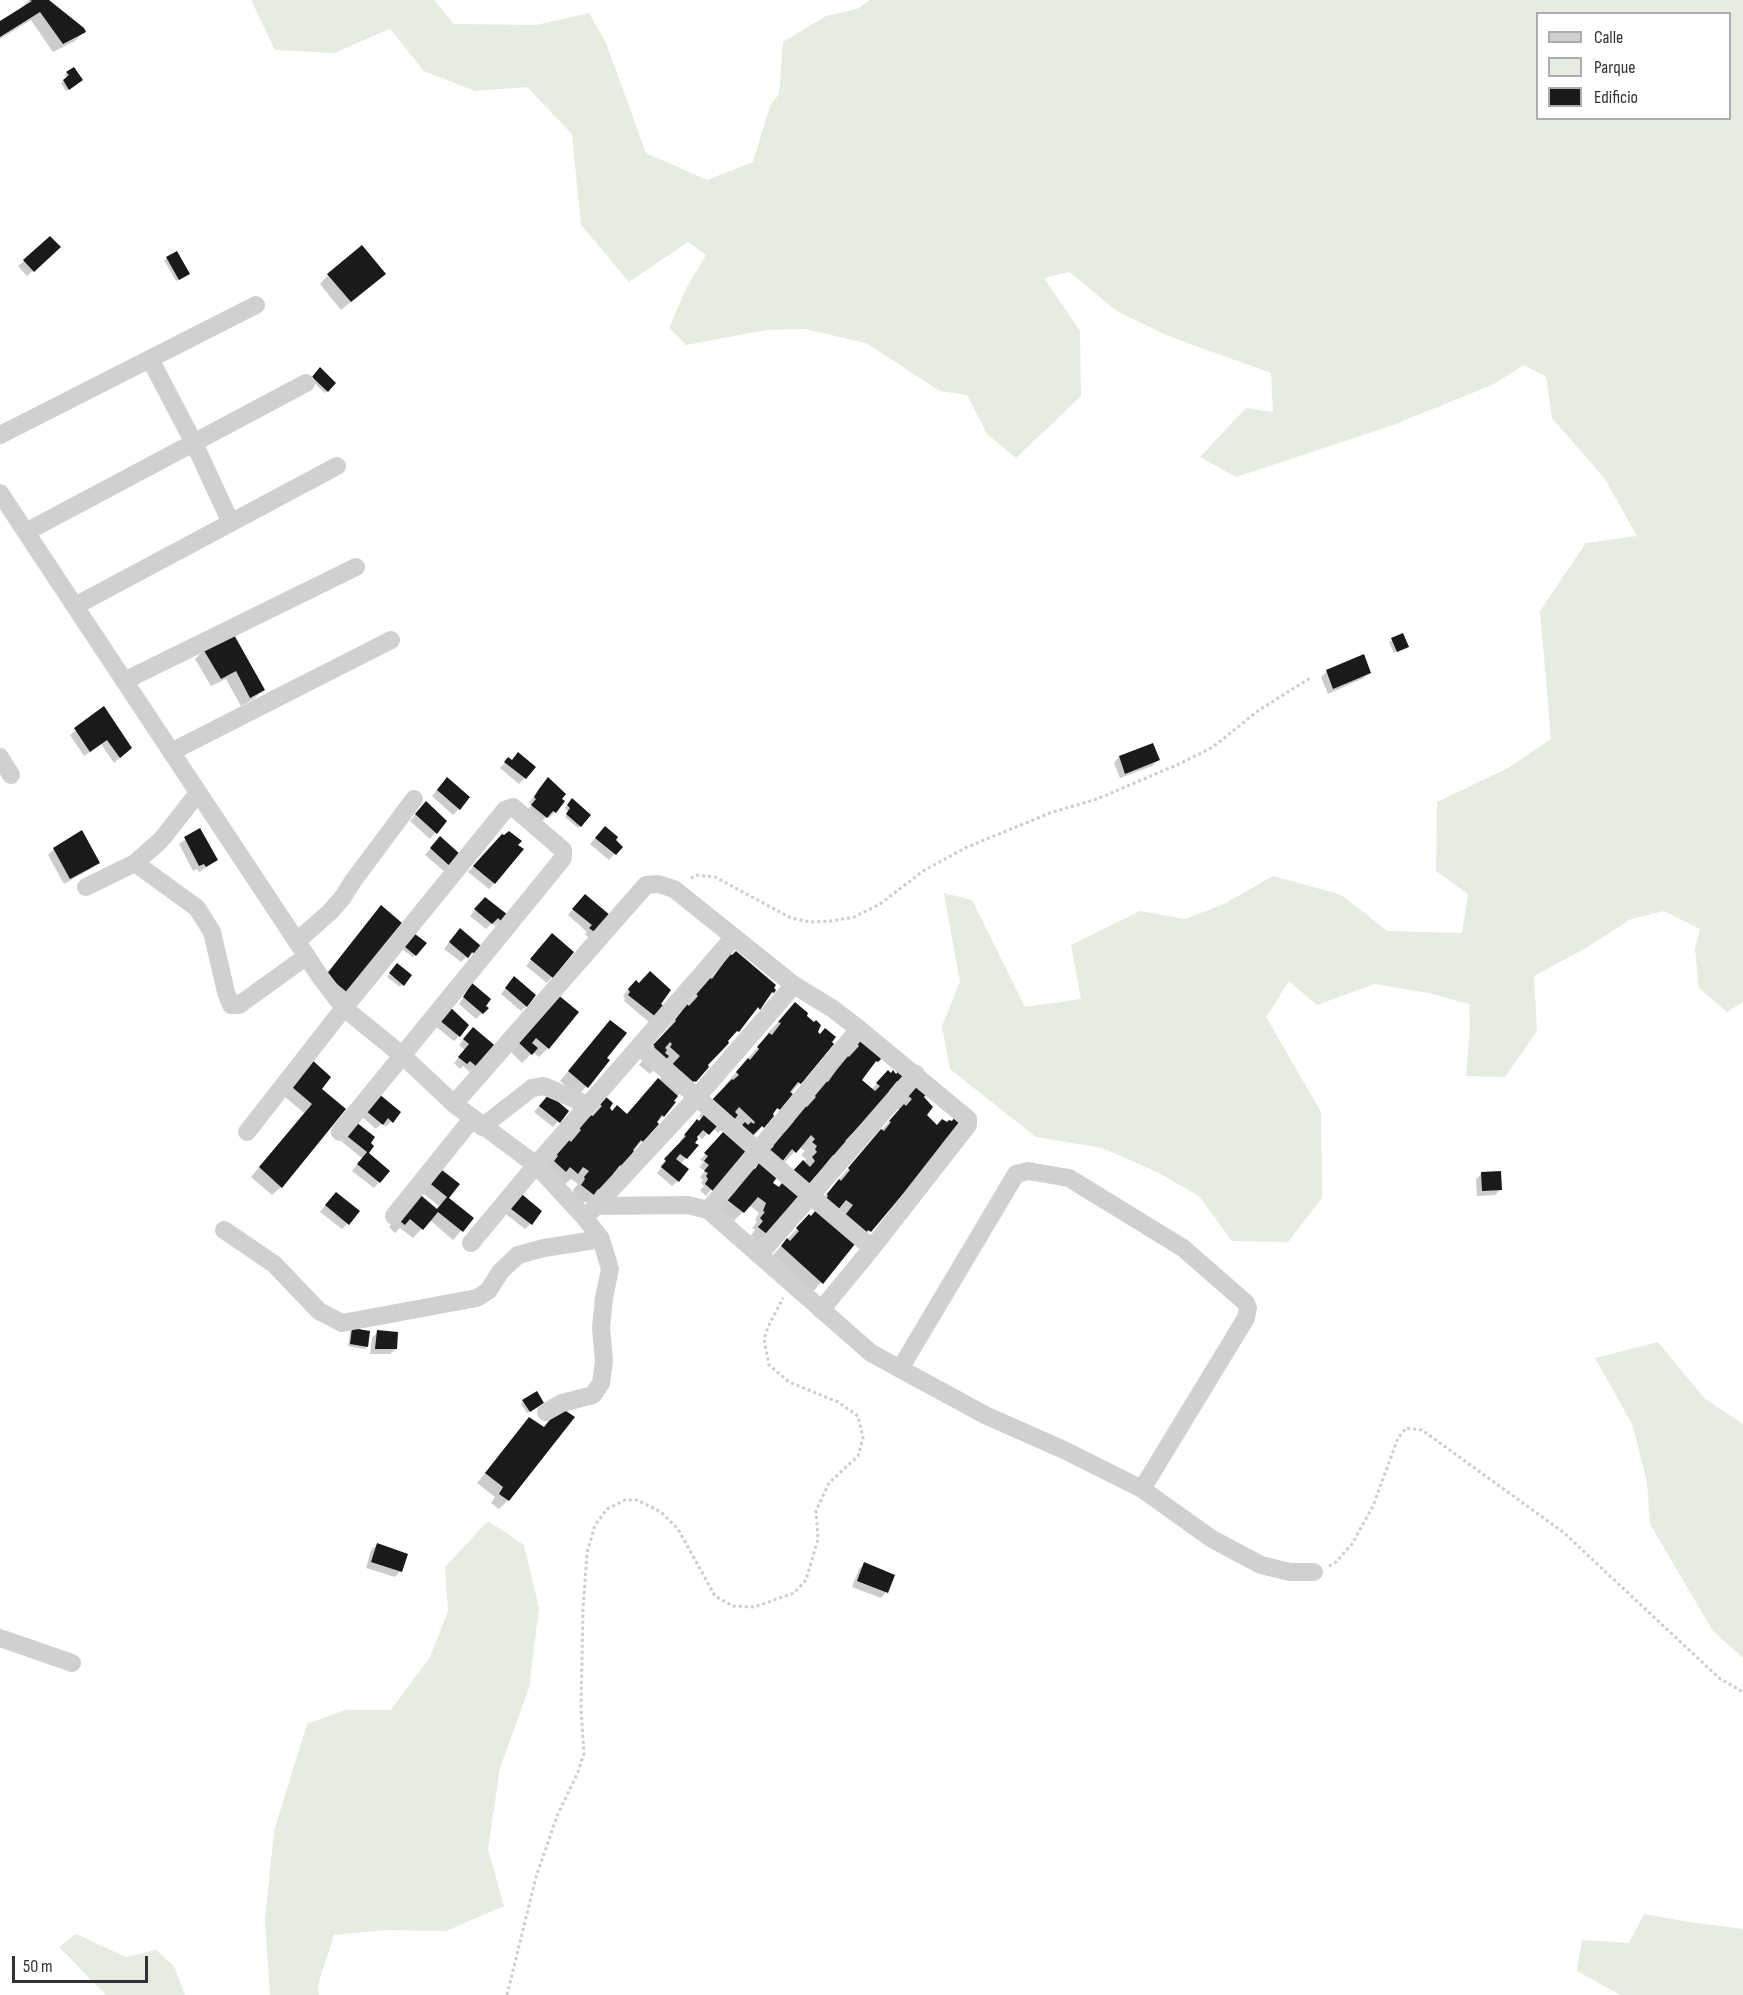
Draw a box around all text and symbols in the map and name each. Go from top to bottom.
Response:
legend [1536,12,1731,120]
text: Calle [1594,27,1623,48]
text: Parque [1594,57,1635,78]
text: Edificio [1594,87,1638,108]
scale bar [15,1944,152,1982]
text: 50 m [23,1956,53,1977]

